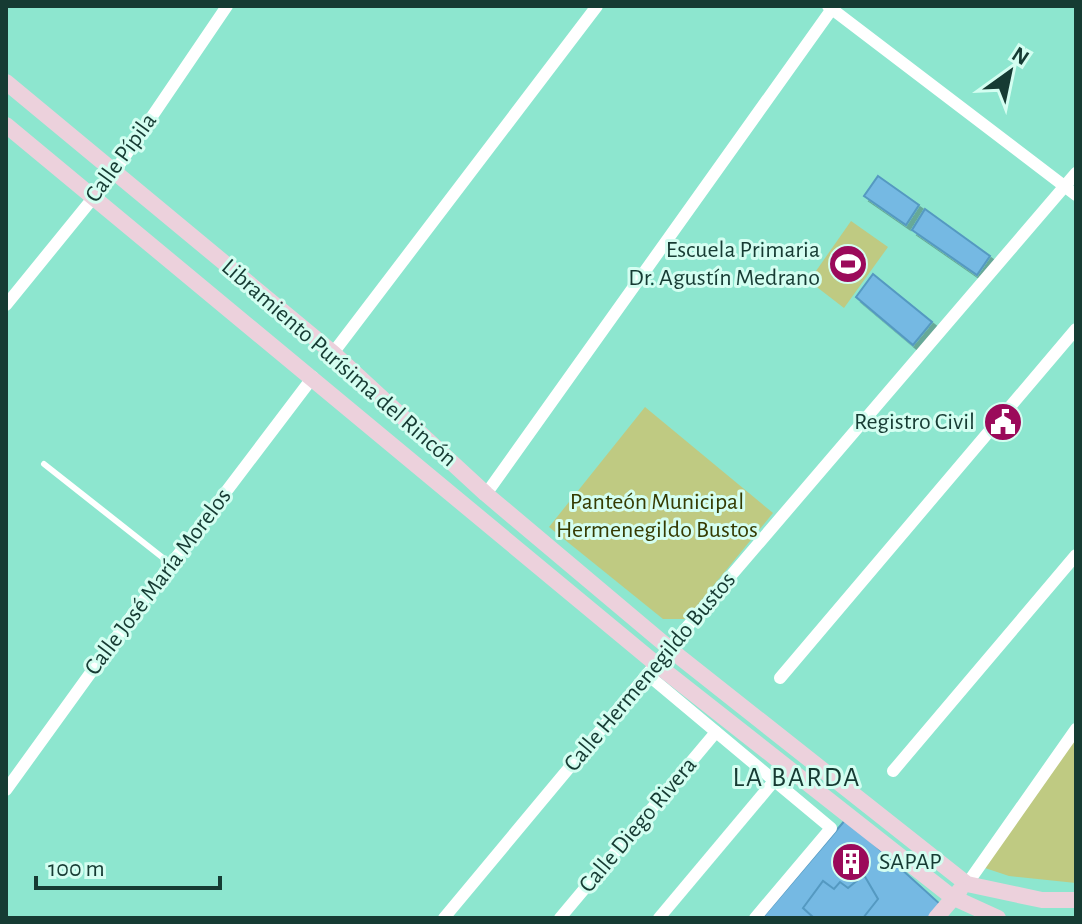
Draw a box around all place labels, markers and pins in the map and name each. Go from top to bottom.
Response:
place label: Escuela Primaria Dr. Agustín Medrano [628,238,820,290]
sports icon: Escuela Primaria Dr. Agustín Medrano [827,243,869,285]
public building icon: Registro Civil [982,401,1024,443]
place label: Registro Civil [854,410,975,434]
building icon: SAPAP [830,841,872,883]
place label: SAPAP [879,850,942,874]

